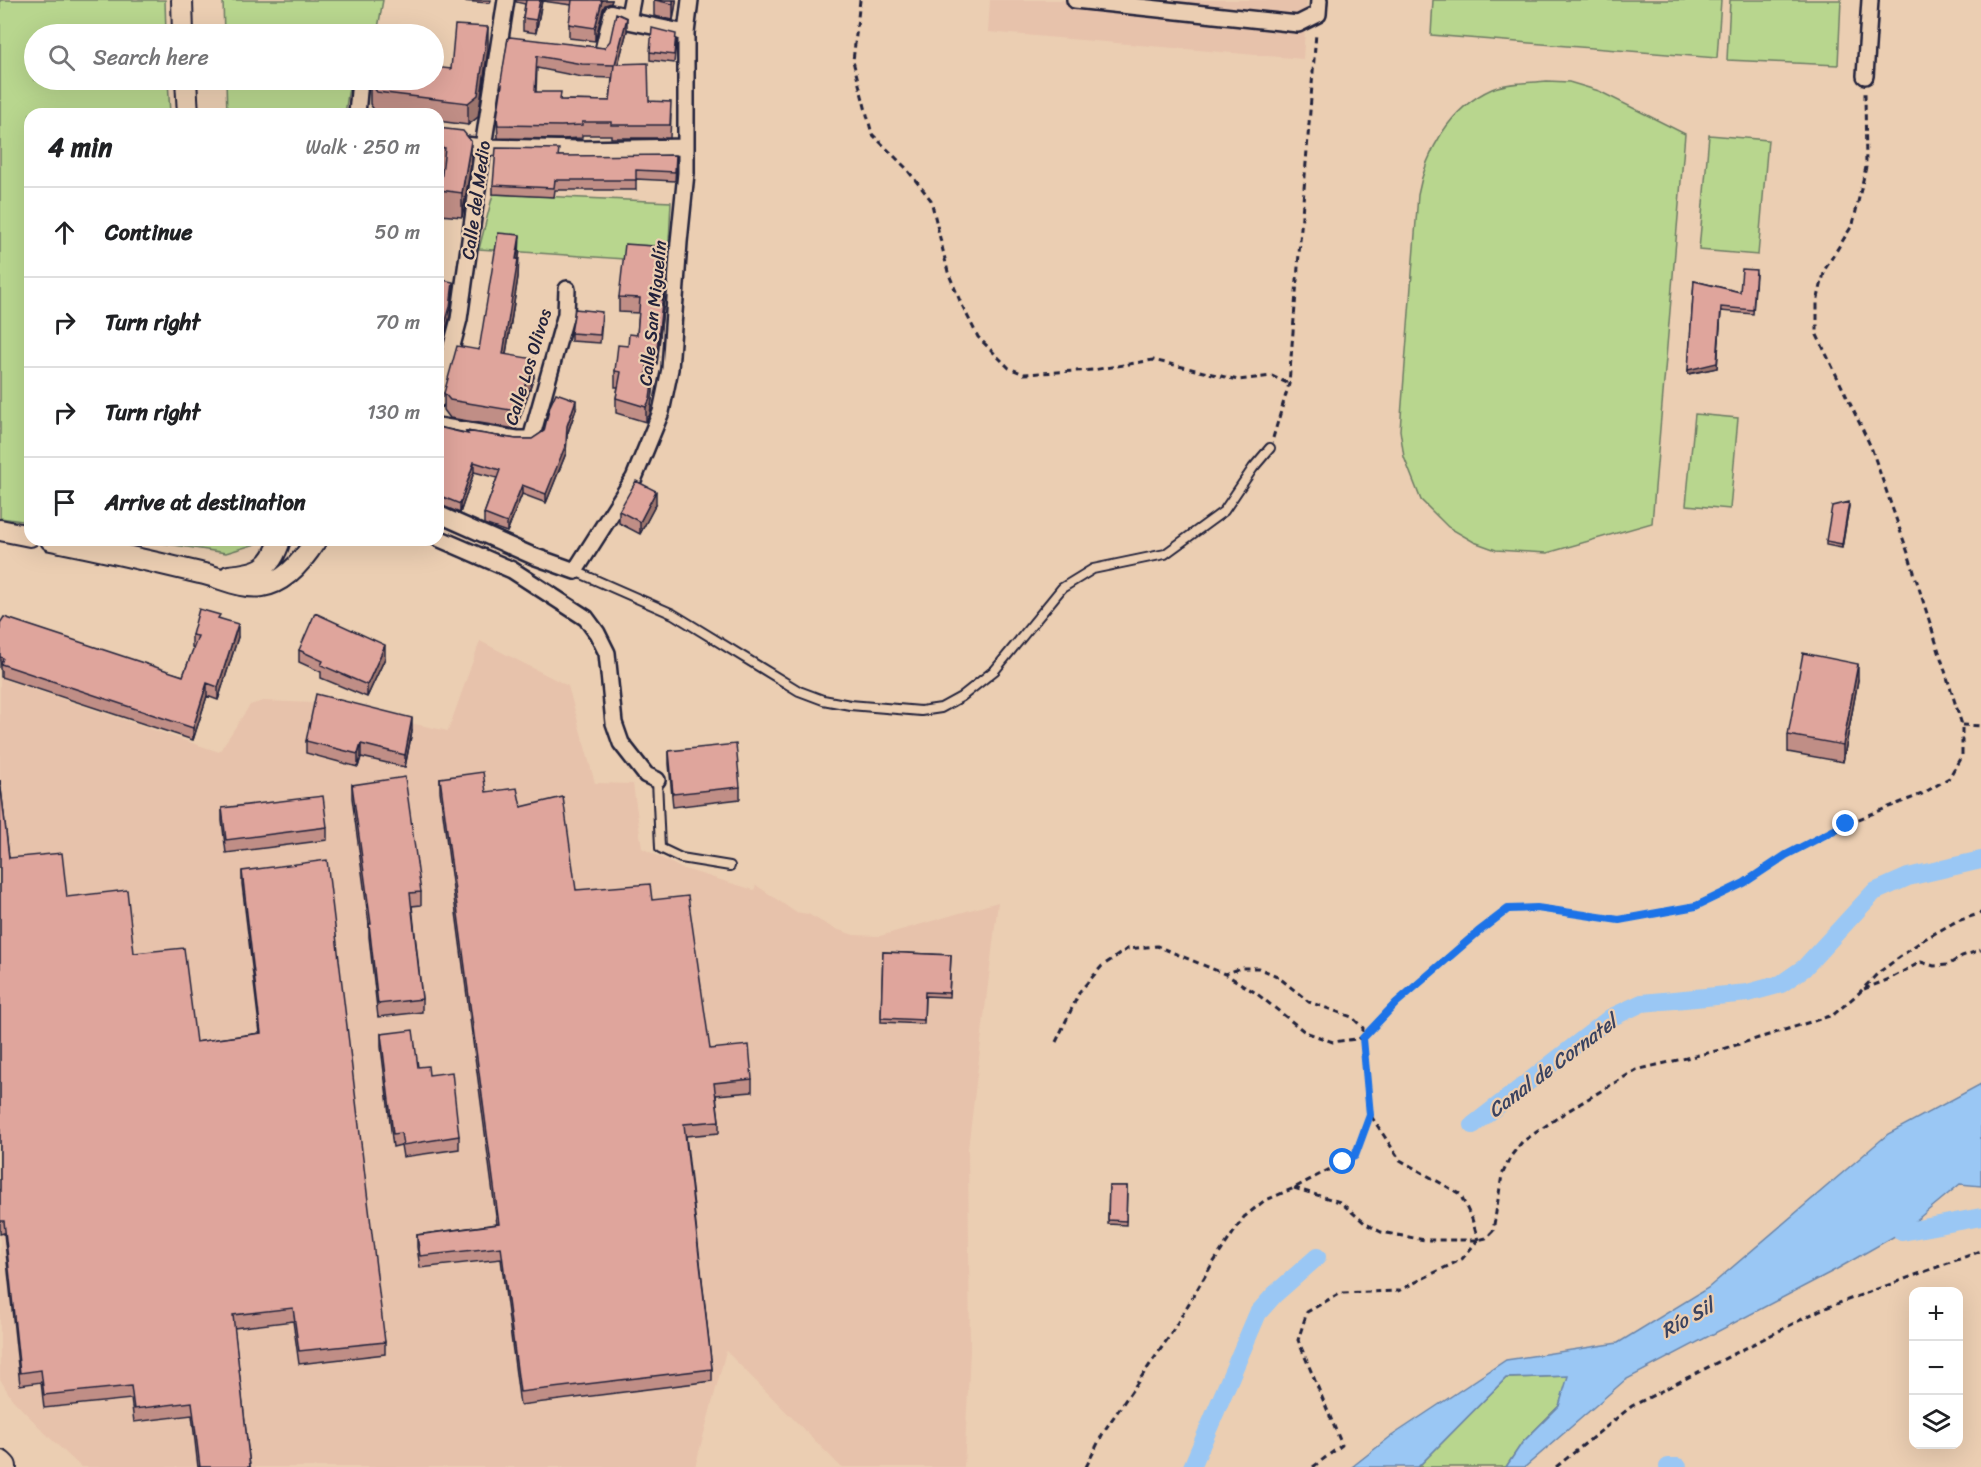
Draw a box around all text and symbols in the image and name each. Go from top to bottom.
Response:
search box [24,24,444,90]
text: Search here [93,38,209,77]
icon: search [45,41,78,74]
text: 4 min [48,124,112,170]
text: Walk · 250 m [306,130,420,165]
street label: Calle del Medio [452,138,500,262]
text: Continue [105,213,193,252]
text: 50 m [375,215,420,250]
icon: ahead [48,216,81,249]
street label: Calle San Miguelín [629,238,677,387]
text: Turn right [105,303,200,342]
street label: Calle Los Olivos [495,304,561,429]
text: 70 m [375,305,420,340]
icon: right [48,306,81,339]
text: Turn right [105,393,200,432]
text: 130 m [367,395,420,430]
icon: right [48,396,81,429]
text: Arrive at destination [105,483,306,522]
icon: arrive [48,486,81,519]
route end [1832,810,1858,836]
water label: Canal de Cornatel [1480,1003,1628,1127]
route start [1329,1148,1355,1174]
water label: Río Sil [1654,1287,1724,1348]
map controls [1909,1287,1963,1449]
button: + [1909,1287,1963,1341]
button: − [1909,1341,1963,1395]
button: layers [1909,1395,1963,1449]

